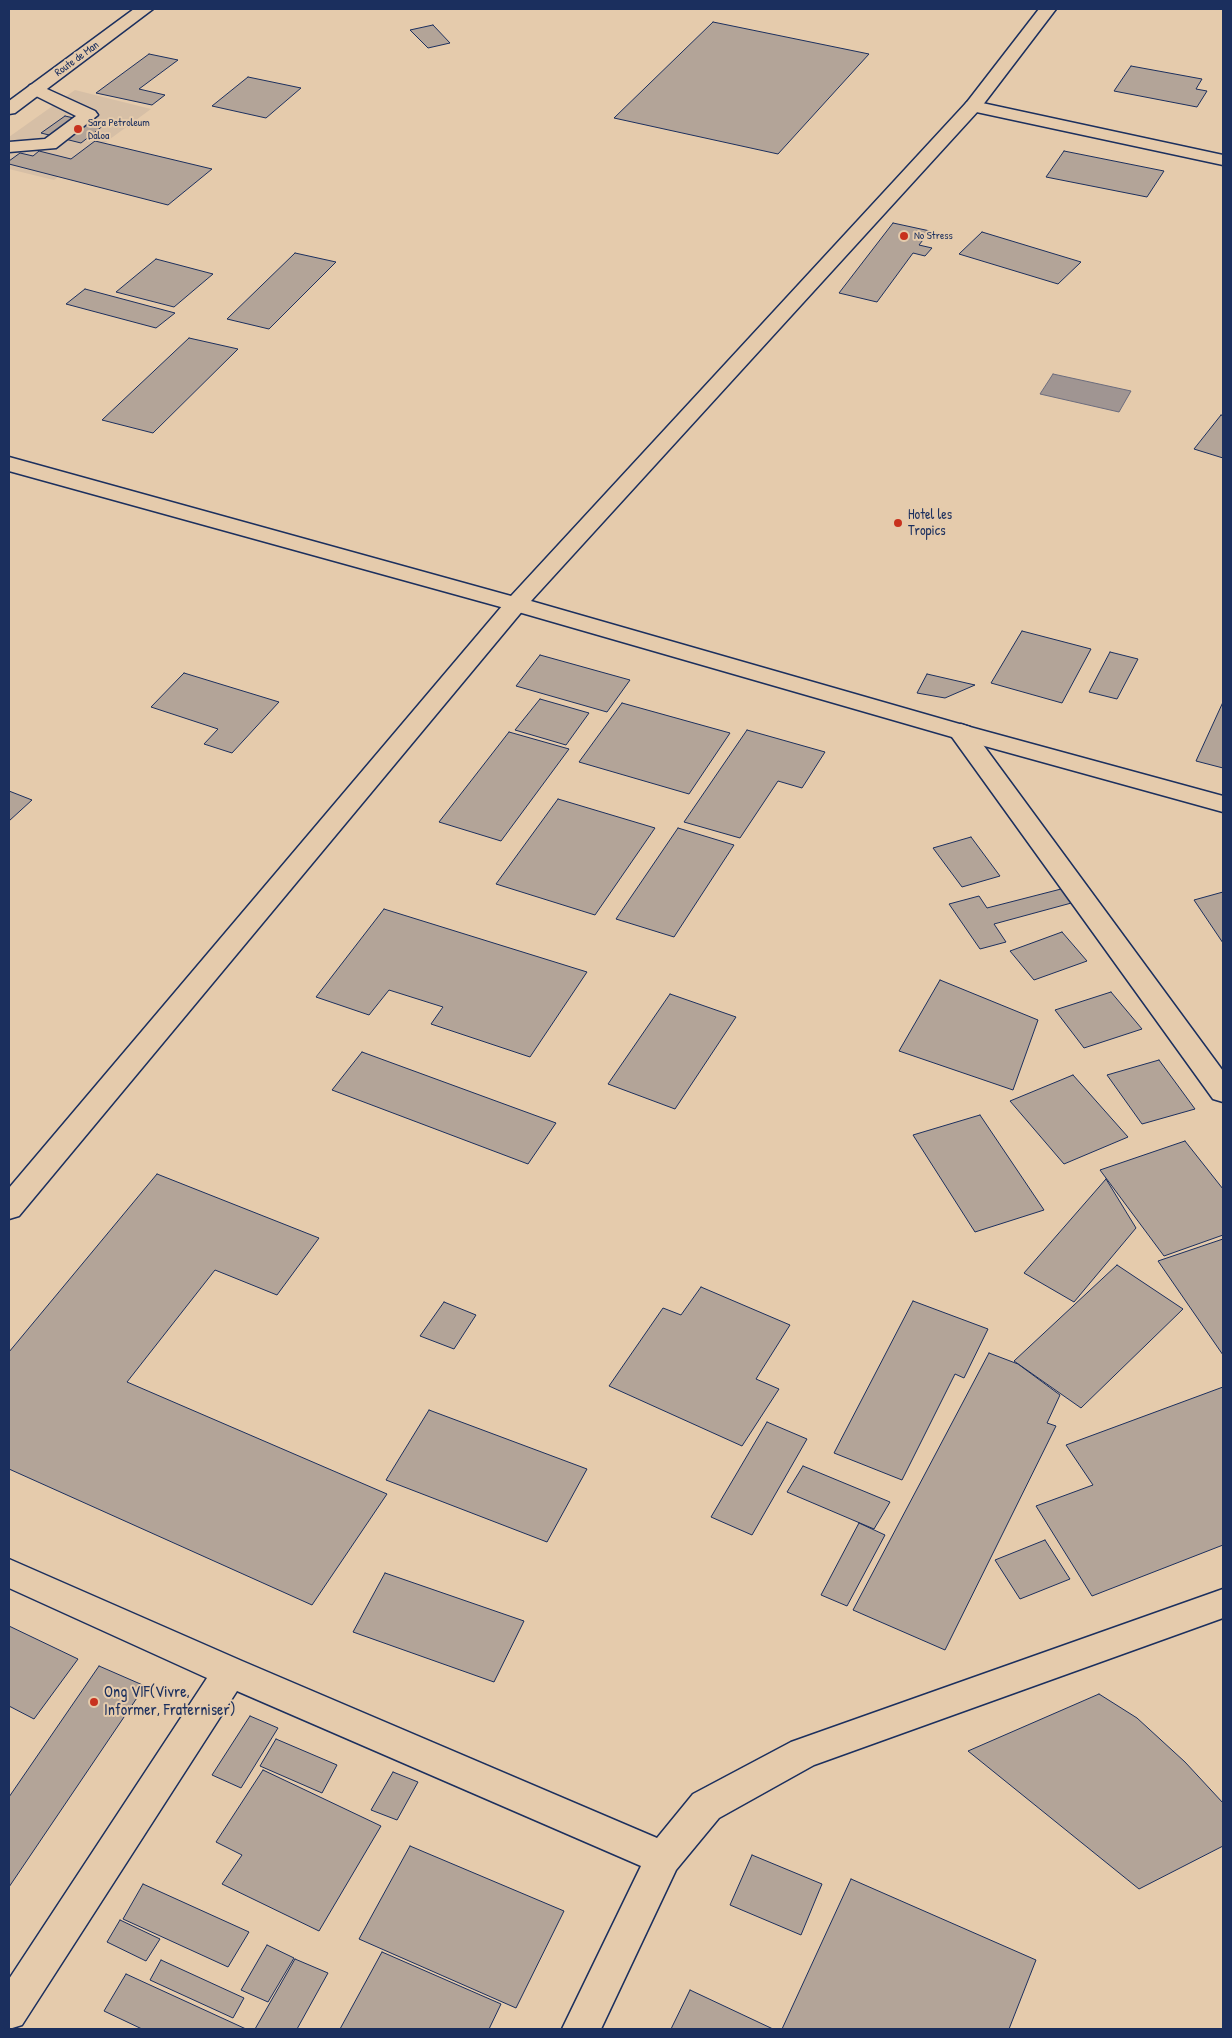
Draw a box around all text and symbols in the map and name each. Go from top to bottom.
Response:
street label: Route de Man [52,39,102,79]
place label: Sara Petroleum Daloa [88,116,150,142]
marker: Sara Petroleum Daloa [72,123,84,135]
place label: No Stress [914,229,953,243]
marker: No Stress [898,230,910,242]
place label: Hotel les Tropics [908,507,952,540]
marker: Hotel les Tropics [892,517,904,529]
place label: Ong VIF(Vivre, Informer, Fraterniser) [104,1683,235,1721]
marker: Ong VIF(Vivre, Informer, Fraterniser) [88,1696,100,1708]

